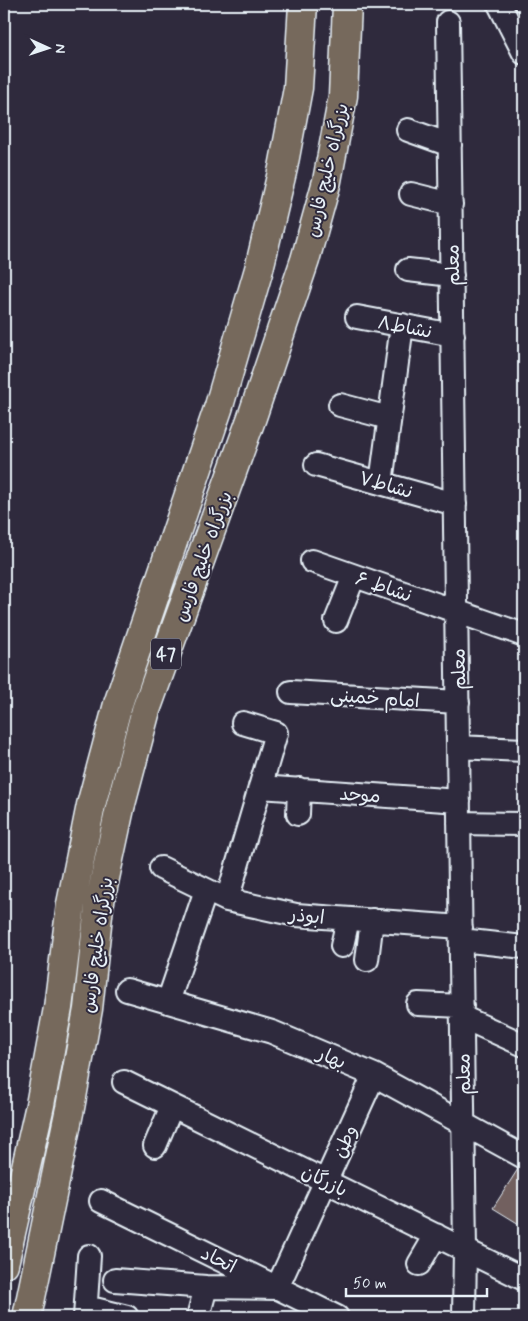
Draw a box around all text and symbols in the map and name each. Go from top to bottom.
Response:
north arrow [22,22,72,72]
text: N [51,43,69,54]
street label: بزرگراه خلیج فارس [300,101,355,240]
street label: معلم [441,244,467,286]
street label: نشاط۸ [375,310,434,345]
street label: نشاط۷ [356,466,415,505]
street label: بزرگراه خلیج فارس [168,488,239,625]
street label: نشاط ۶ [352,566,415,609]
road number: 47 [151,639,181,670]
street label: معلم [447,648,473,690]
street label: امام خمینی [329,683,420,715]
street label: موحد [338,782,381,809]
street label: بزرگراه خلیج فارس [76,876,119,1015]
street label: ابوذر [286,902,326,931]
street label: بهار [311,1040,350,1076]
street label: معلم [452,1053,478,1095]
street label: وطن [327,1121,364,1162]
street label: بازرگان [297,1160,351,1203]
street label: اتحاد [196,1241,240,1280]
scale bar [346,1266,487,1298]
text: 50 m [353,1274,387,1294]

